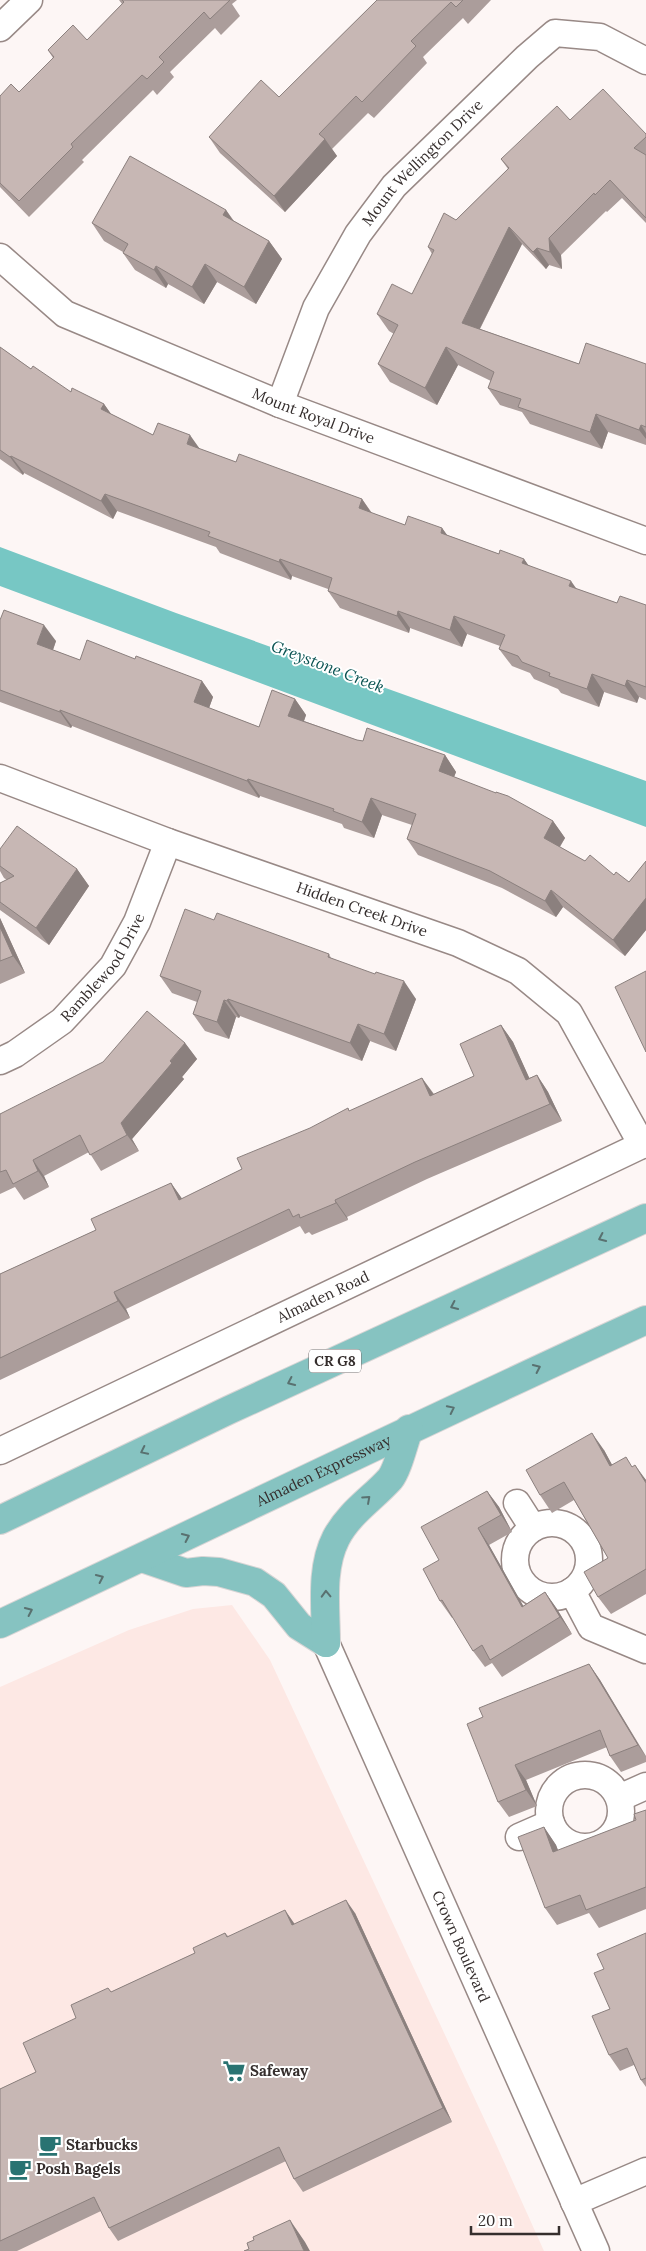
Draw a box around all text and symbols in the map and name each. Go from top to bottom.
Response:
street label: Mount Wellington Drive [358,95,487,229]
street label: Mount Royal Drive [250,383,377,448]
water label: Greystone Creek [269,635,387,697]
street label: Hidden Creek Drive [294,877,430,941]
street label: Ramblewood Drive [56,910,148,1025]
one-way arrow [598,1232,607,1243]
street label: Almaden Road [273,1266,372,1327]
one-way arrow [450,1300,459,1311]
road number: CR G8 [309,1350,361,1372]
one-way arrow [532,1364,541,1375]
one-way arrow [287,1375,296,1386]
one-way arrow [446,1405,455,1416]
street label: Almaden Expressway [252,1430,394,1511]
one-way arrow [140,1445,149,1455]
one-way arrow [362,1496,371,1505]
one-way arrow [181,1533,190,1544]
one-way arrow [95,1573,104,1584]
one-way arrow [321,1590,331,1598]
one-way arrow [24,1606,33,1617]
street label: Crown Boulevard [428,1887,494,2005]
supermarket icon: Safeway [221,2058,247,2084]
place label: Safeway [250,2061,309,2080]
cafe icon: Starbucks [37,2132,63,2158]
place label: Starbucks [66,2135,138,2154]
cafe icon: Posh Bagels [7,2156,33,2182]
place label: Posh Bagels [36,2159,120,2178]
scale bar [471,2204,558,2236]
text: 20 m [478,2211,513,2230]

